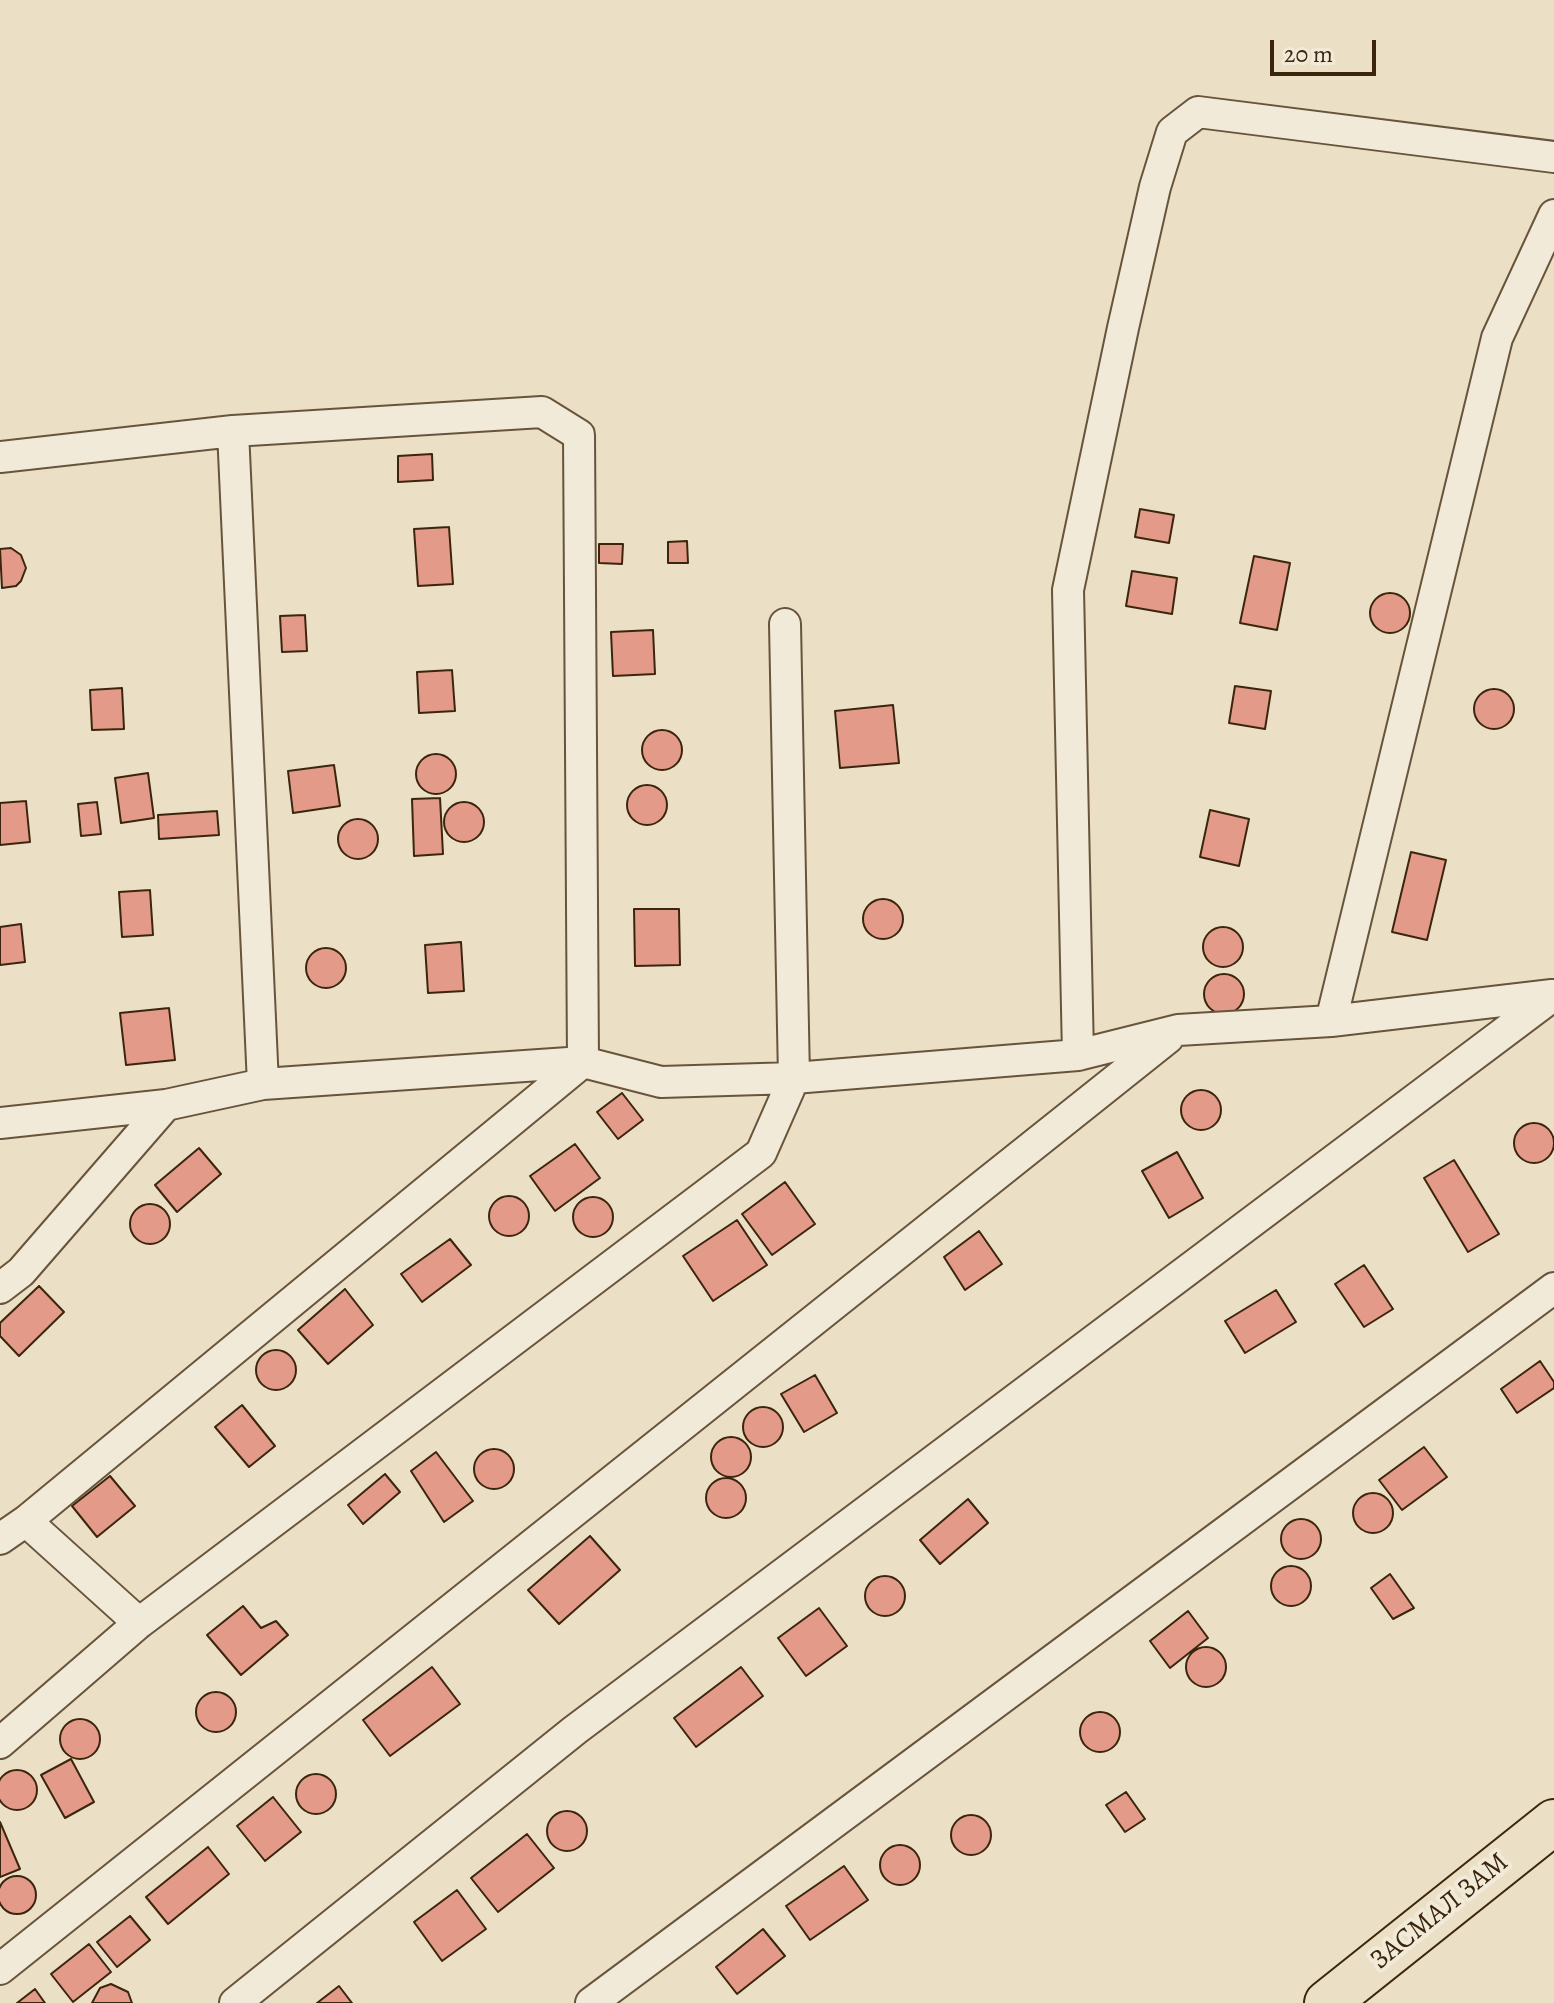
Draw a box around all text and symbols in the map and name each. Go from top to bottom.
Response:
scale bar [1274,24,1380,74]
text: 20 m [1284,38,1333,70]
street label: ЗАСМАЛ ЗАМ [1364,1846,1516,1978]

